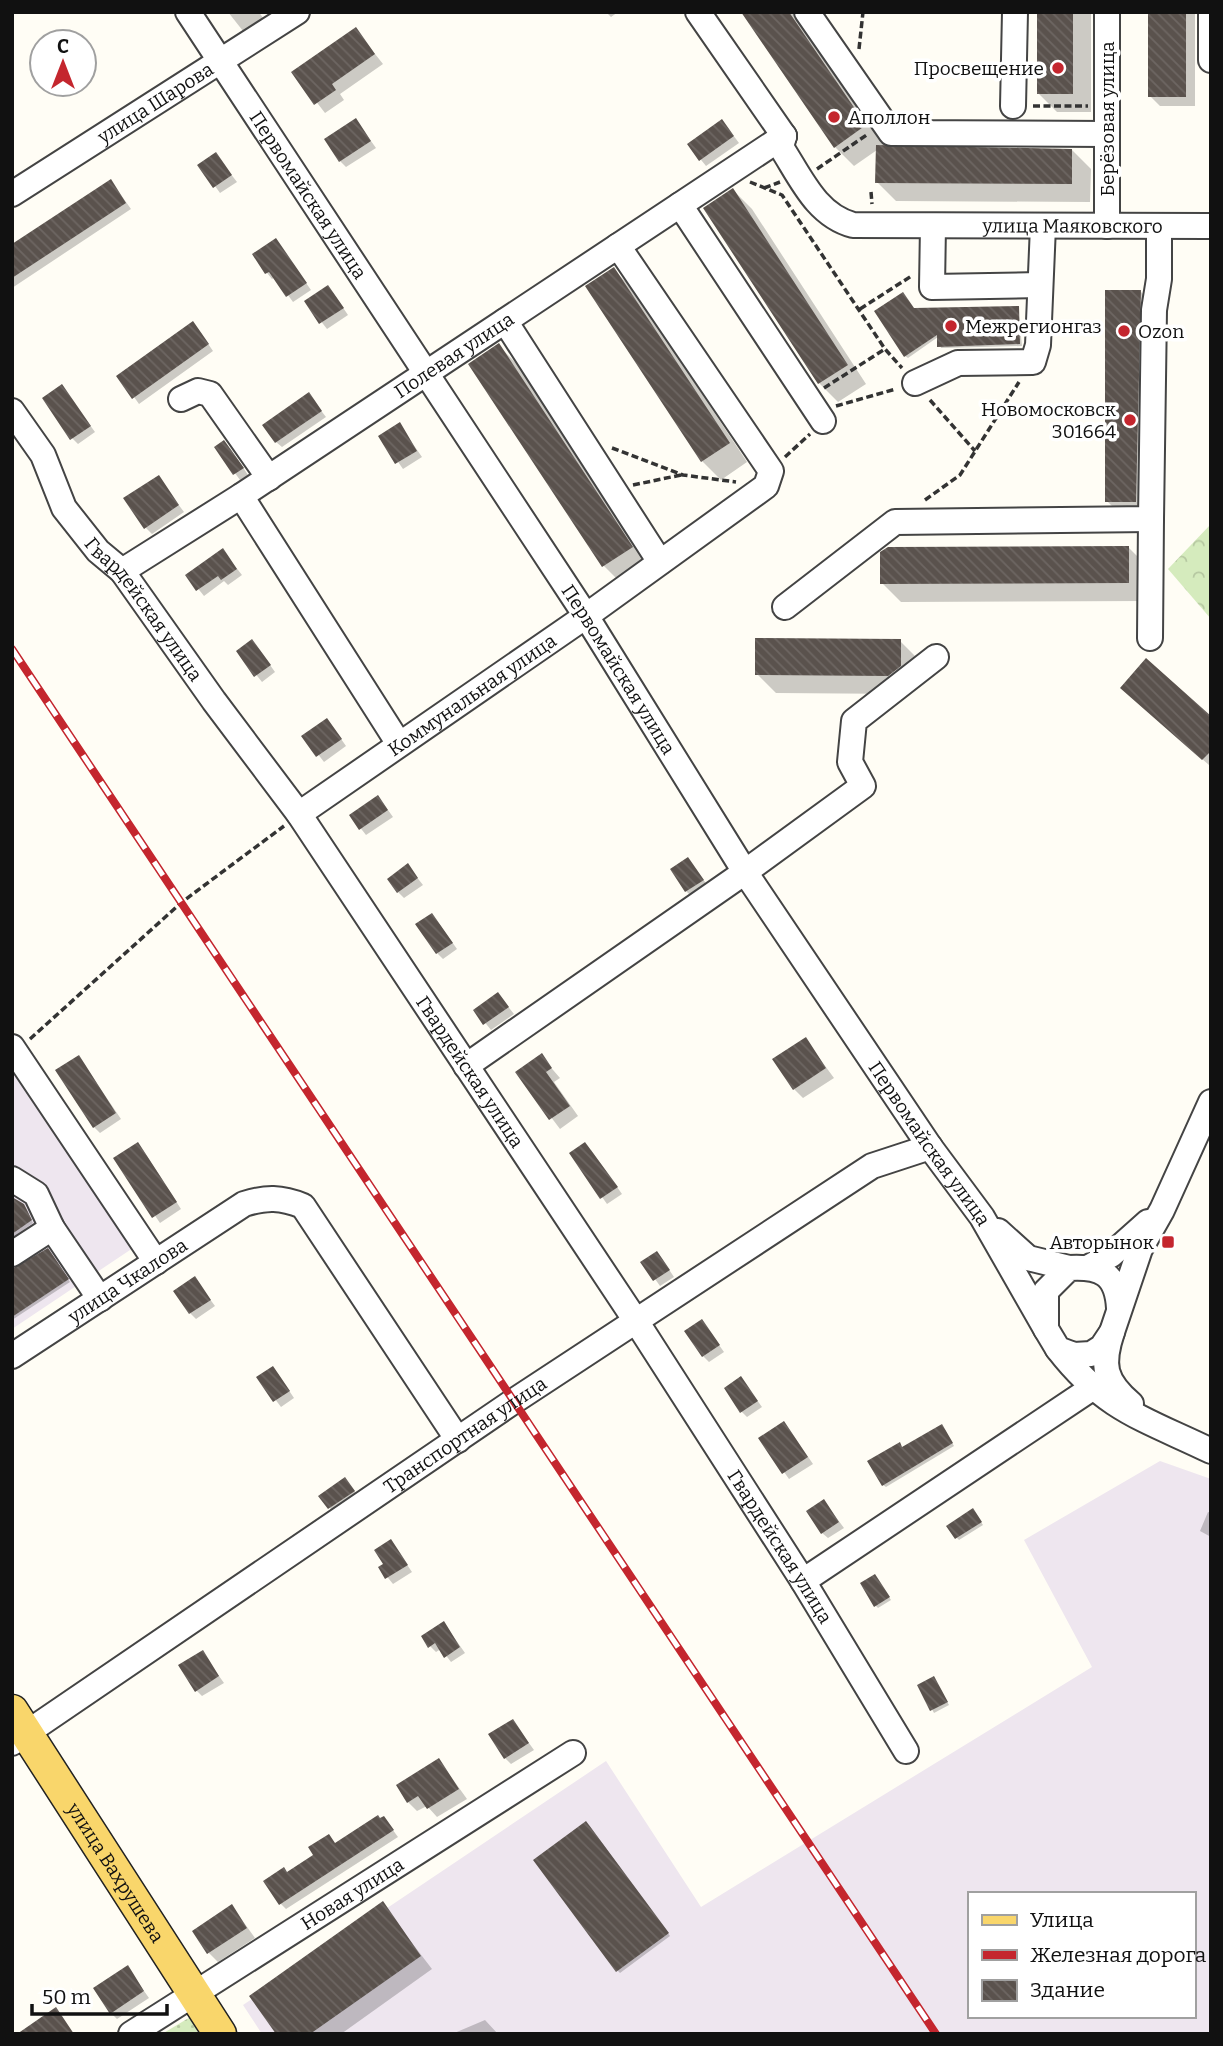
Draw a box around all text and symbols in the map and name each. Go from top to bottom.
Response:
north arrow [28,28,98,98]
text: С [57,35,69,58]
street label: Берёзовая улица [1096,41,1119,197]
street label: улица Шарова [93,57,218,149]
place label: Просвещение [914,57,1044,80]
marker: Просвещение [1050,60,1066,76]
place label: Аполлон [848,106,930,129]
street label: Первомайская улица [245,107,372,284]
marker: Аполлон [826,109,842,125]
street label: улица Маяковского [982,214,1163,238]
street label: Полевая улица [390,307,519,403]
place label: Межрегионгаз [965,315,1102,338]
marker: Межрегионгаз [943,318,959,334]
place label: Ozon [1138,320,1184,343]
marker: Ozon [1116,323,1132,339]
place label: Новомосковск 301664 [981,398,1117,443]
marker: Новомосковск 301664 [1122,412,1138,428]
street label: Гвардейская улица [80,533,207,686]
street label: Первомайская улица [556,580,680,759]
street label: Коммунальная улица [384,629,561,761]
street label: Гвардейская улица [411,992,529,1153]
street label: Первомайская улица [864,1057,996,1230]
place label: Авторынок [1049,1231,1155,1254]
street label: улица Чкалова [63,1233,192,1329]
marker: Авторынок [1160,1234,1176,1250]
street label: Транспортная улица [379,1371,552,1498]
street label: Гвардейская улица [723,1466,837,1628]
street label: улица Вахрушева [62,1798,169,1947]
street label: Новая улица [297,1852,409,1935]
legend [968,1892,1195,2018]
text: Улица [1030,1907,1094,1933]
text: Железная дорога [1030,1942,1207,1968]
scale bar [32,1972,166,2016]
text: Здание [1030,1977,1105,2003]
text: 50 m [42,1984,91,2010]

